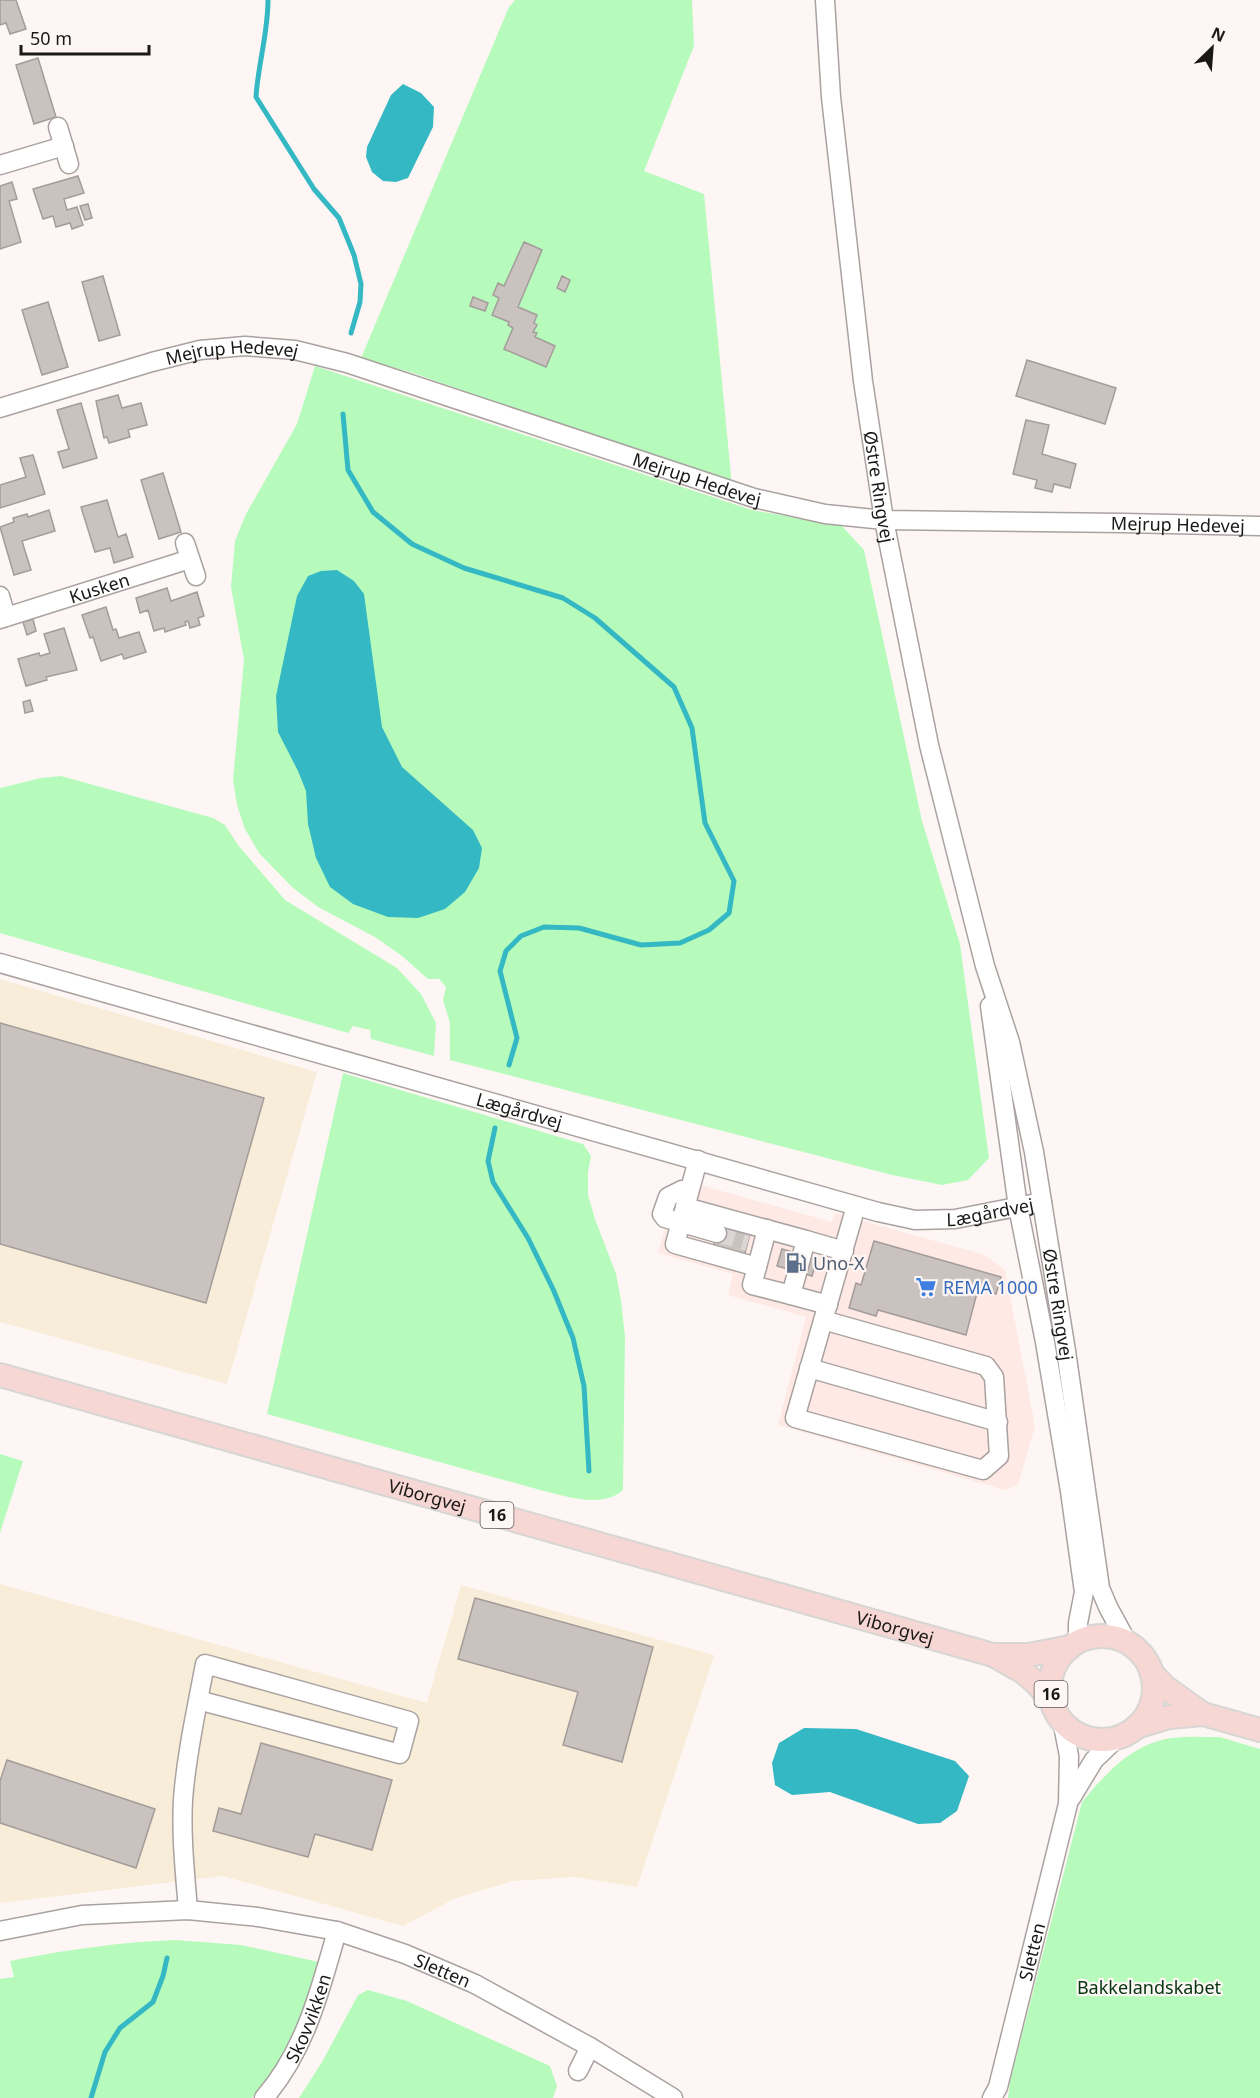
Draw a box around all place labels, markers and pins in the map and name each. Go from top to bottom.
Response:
fuel station icon: Uno-X [784,1251,808,1275]
place label: Uno-X [813,1251,865,1275]
supermarket icon: REMA 1000 [914,1275,938,1299]
place label: REMA 1000 [943,1275,1038,1299]

